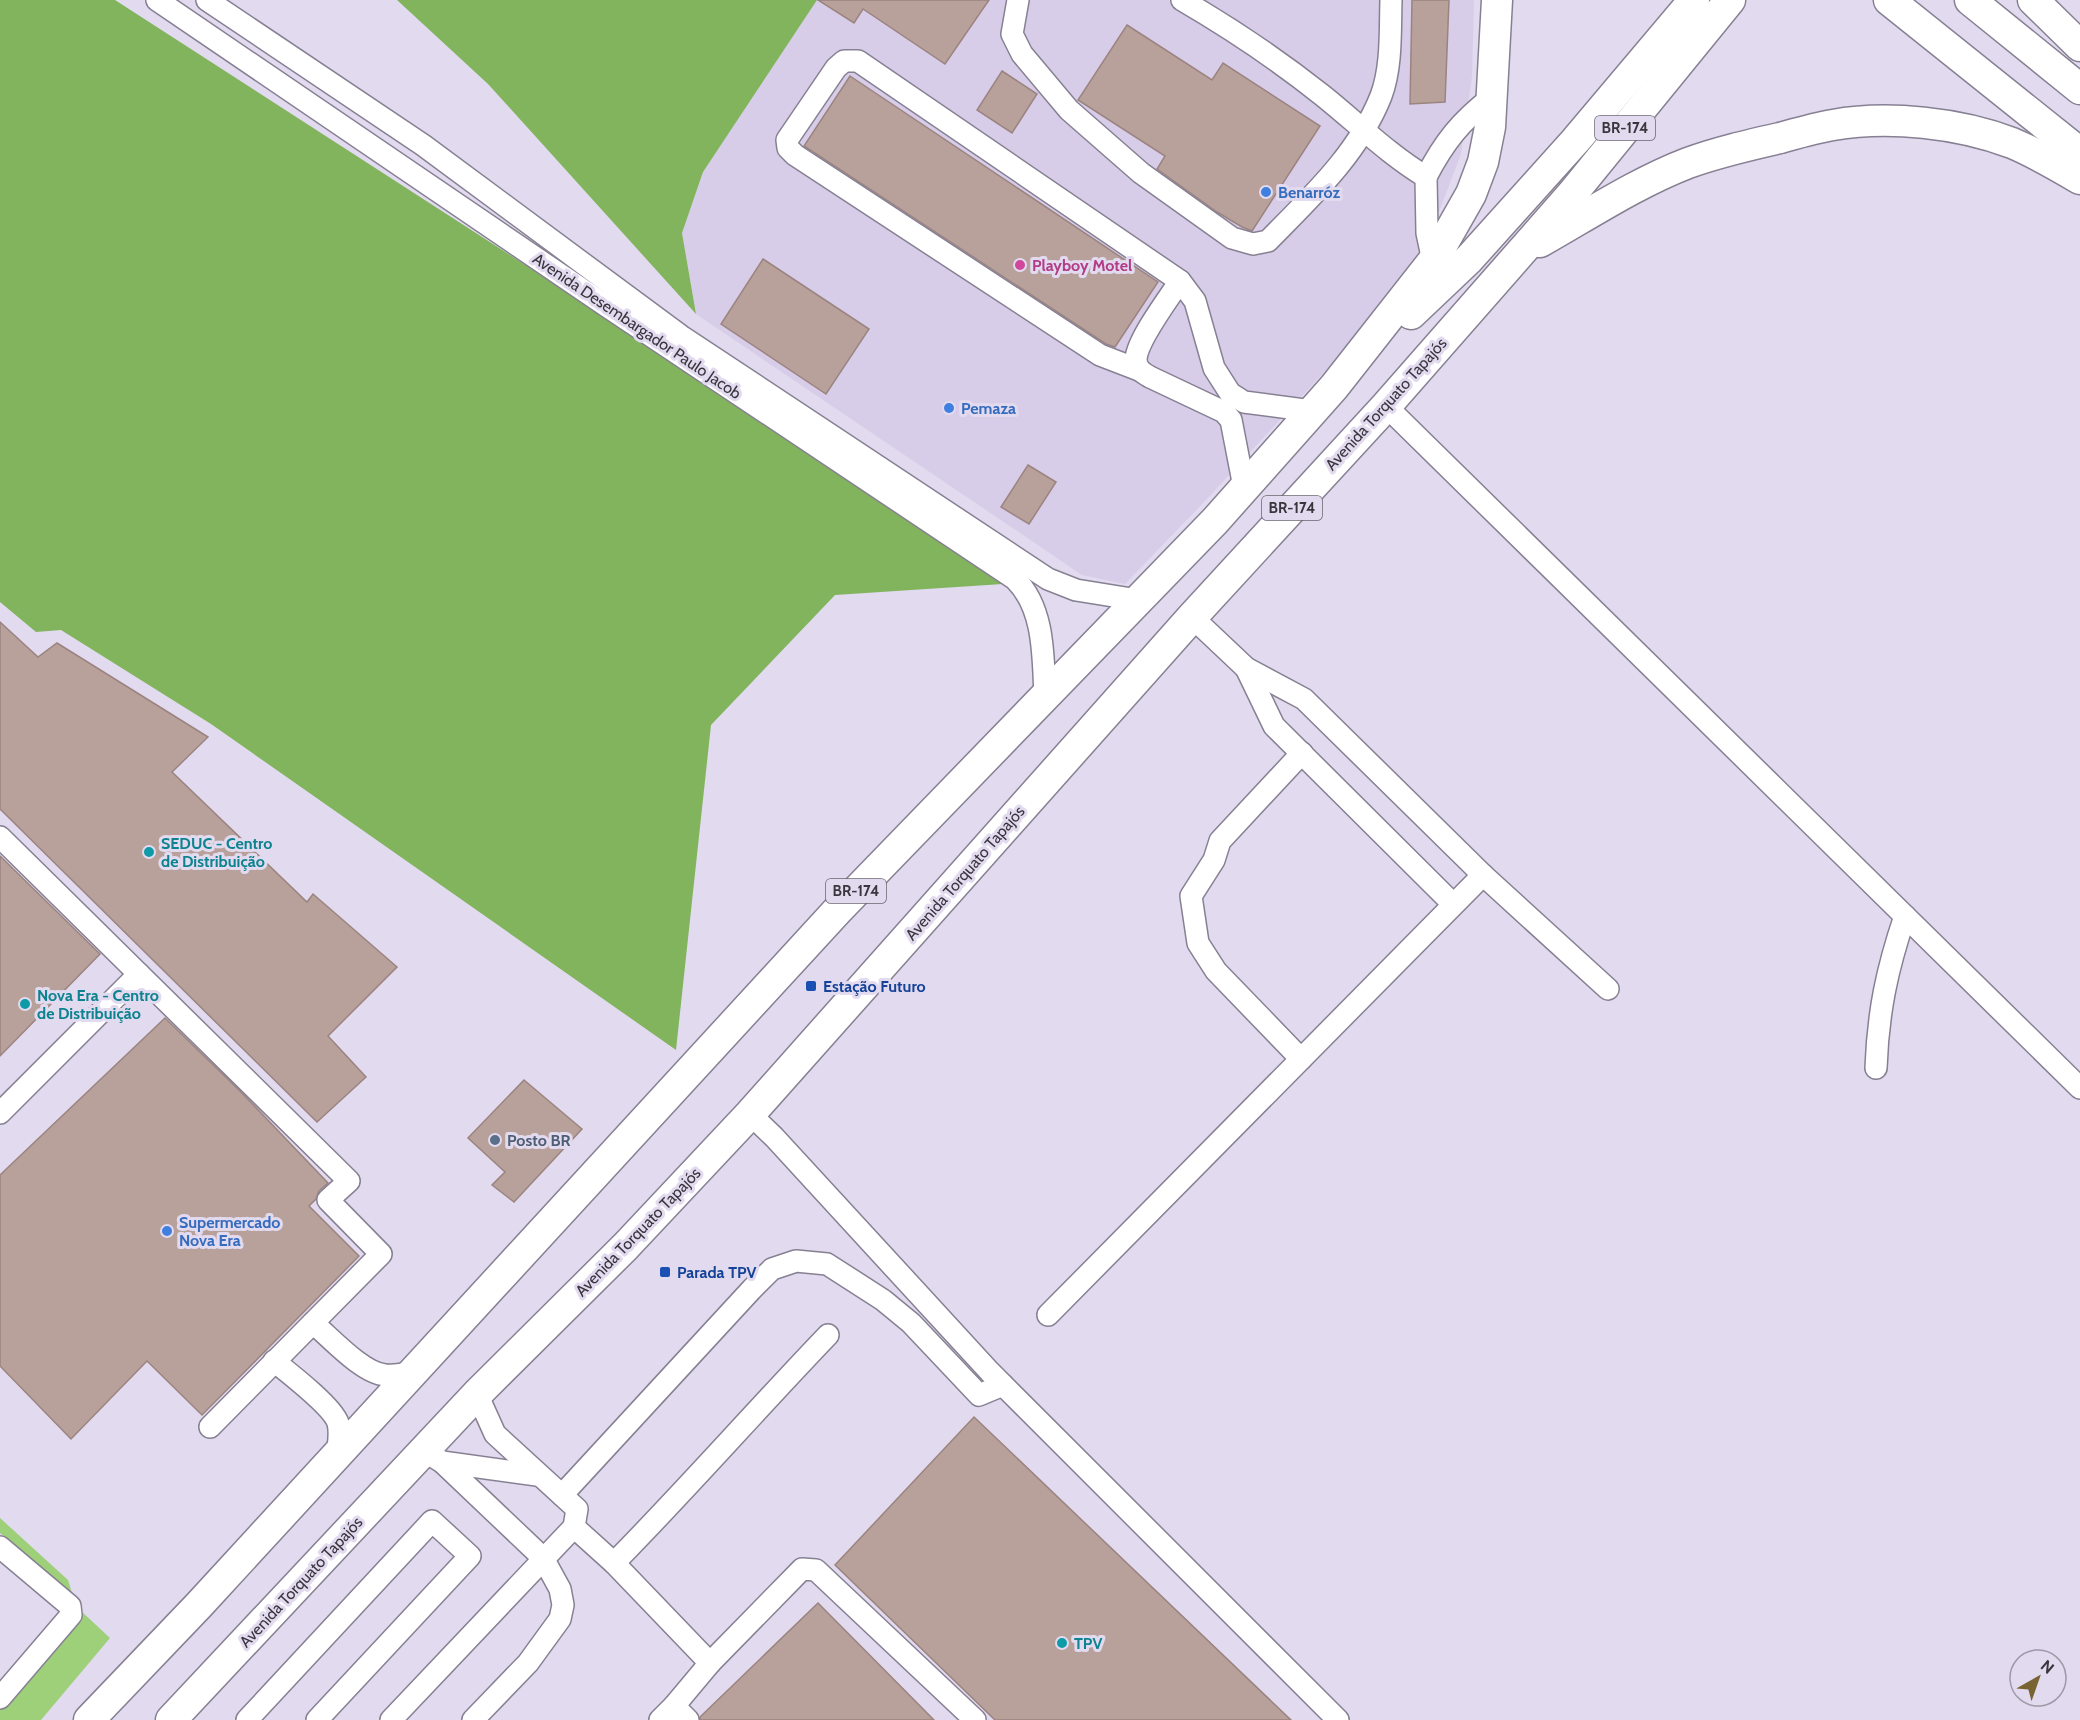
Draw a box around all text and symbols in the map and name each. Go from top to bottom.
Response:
road number: BR-174 [1595,116,1655,140]
place label: Benarróz [1278,183,1340,202]
marker: Benarróz [1259,185,1273,199]
street label: Avenida Desembargador Paulo Jacob [529,249,745,403]
place label: Playboy Motel [1032,256,1132,275]
marker: Playboy Motel [1013,258,1027,272]
street label: Avenida Torquato Tapajós [1321,334,1451,474]
place label: Pemaza [961,399,1016,418]
marker: Pemaza [942,401,956,415]
road number: BR-174 [1262,496,1322,520]
street label: Avenida Torquato Tapajós [901,802,1029,944]
place label: SEDUC - Centro de Distribuição [161,834,272,871]
marker: SEDUC - Centro de Distribuição [142,845,156,859]
road number: BR-174 [826,879,886,903]
place label: Estação Futuro [823,977,926,996]
marker: Estação Futuro [804,979,818,993]
place label: Nova Era - Centro de Distribuição [37,986,159,1023]
marker: Nova Era - Centro de Distribuição [18,997,32,1011]
place label: Posto BR [507,1131,571,1150]
marker: Posto BR [488,1133,502,1147]
street label: Avenida Torquato Tapajós [571,1163,705,1300]
place label: Supermercado Nova Era [179,1213,280,1250]
marker: Supermercado Nova Era [160,1224,174,1238]
place label: Parada TPV [677,1263,757,1282]
marker: Parada TPV [658,1265,672,1279]
street label: Avenida Torquato Tapajós [235,1512,367,1651]
place label: TPV [1074,1634,1102,1653]
marker: TPV [1055,1636,1069,1650]
north arrow [2008,1648,2068,1708]
text: N [2037,1656,2058,1678]

